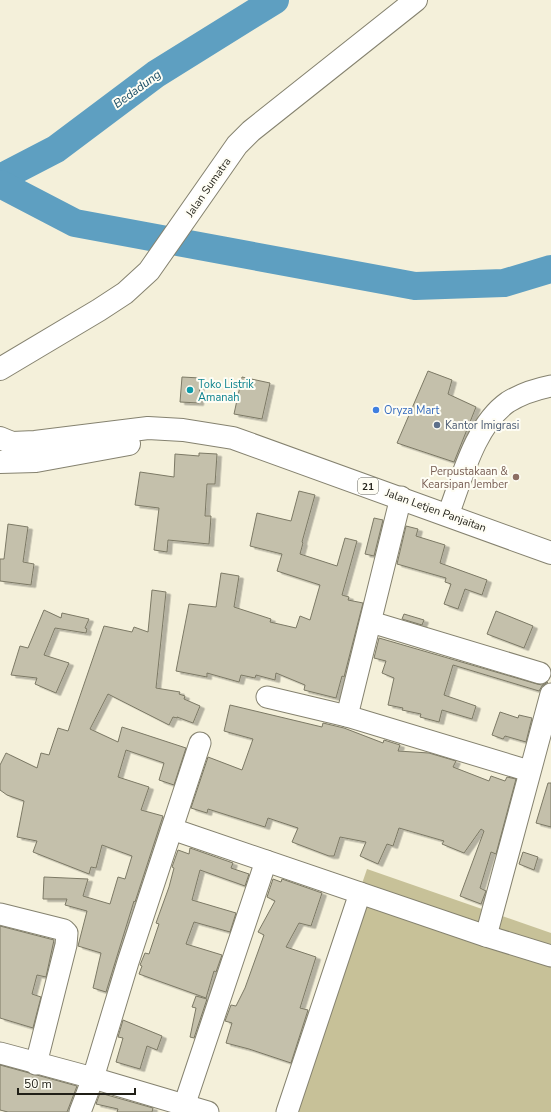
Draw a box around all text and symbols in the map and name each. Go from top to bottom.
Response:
water label: Bedadung [110,66,164,112]
street label: Jalan Sumatra [182,154,235,221]
place label: Toko Listrik Amanah [198,377,254,405]
marker: Toko Listrik Amanah [185,385,195,395]
place label: Oryza Mart [384,403,439,418]
marker: Oryza Mart [371,405,381,415]
place label: Kantor Imigrasi [445,418,519,433]
marker: Kantor Imigrasi [432,420,442,430]
place label: Perpustakaan & Kearsipan Jember [421,464,508,492]
marker: Perpustakaan & Kearsipan Jember [511,472,521,482]
road number: 21 [358,478,378,494]
street label: Jalan Letjen Panjaitan [382,485,488,536]
scale bar [18,1070,135,1096]
text: 50 m [24,1076,52,1092]

